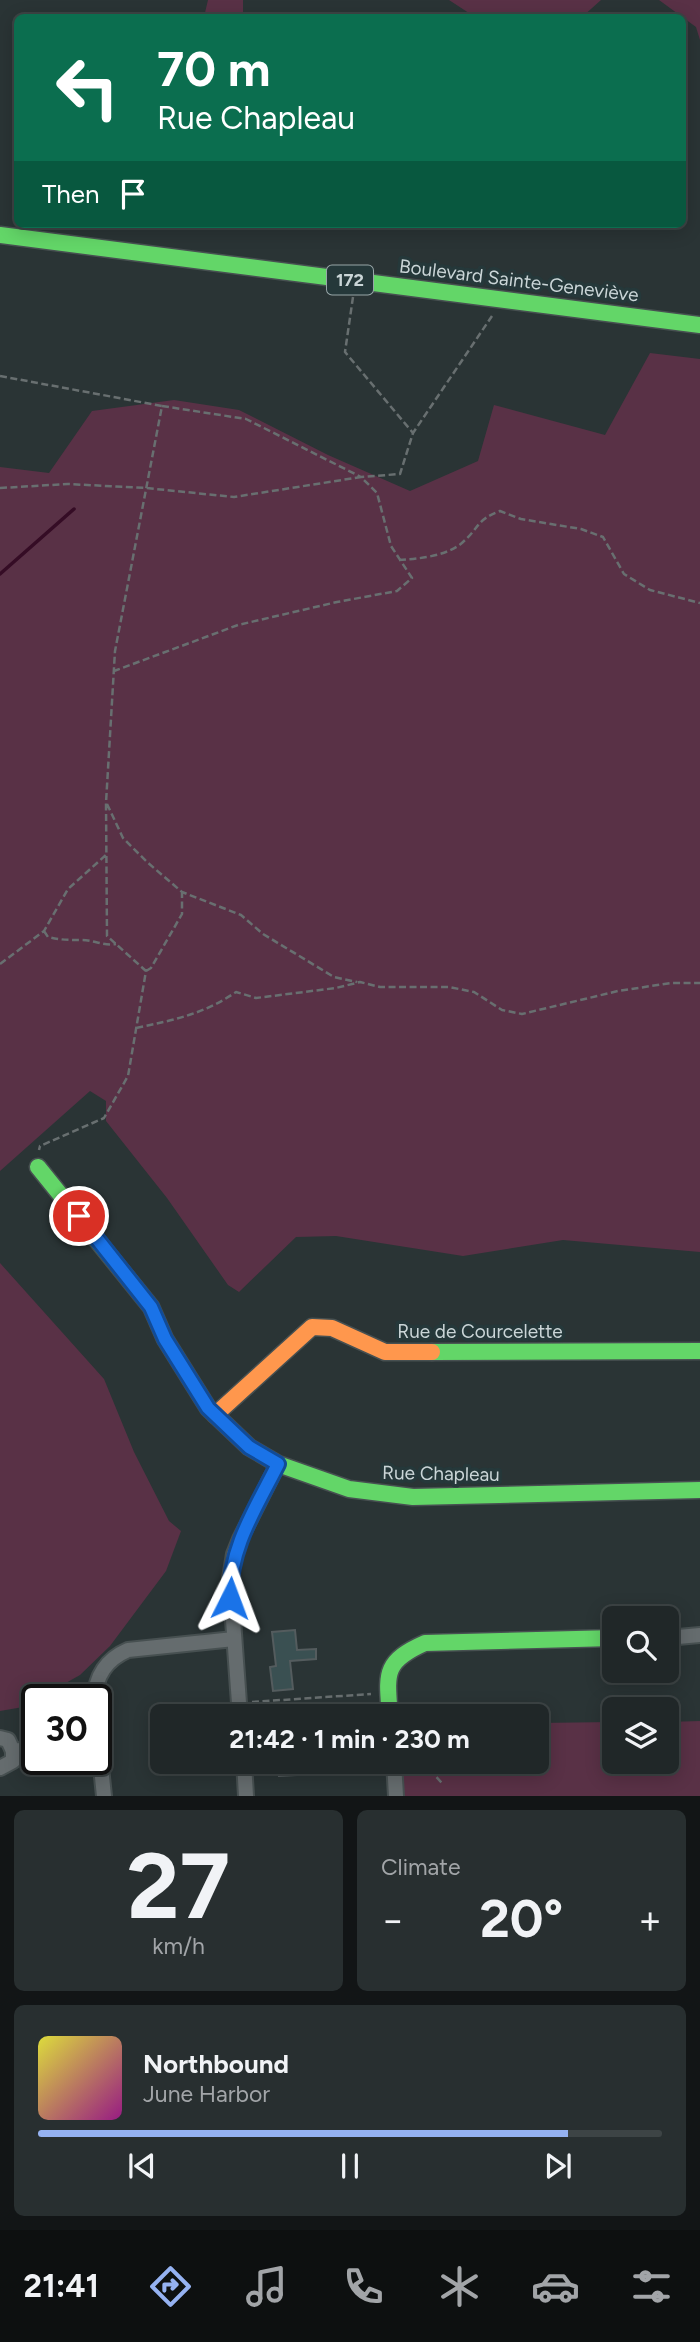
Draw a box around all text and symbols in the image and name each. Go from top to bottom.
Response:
text: 70 m [157,39,270,98]
icon: left [42,42,133,133]
text: Rue Chapleau [157,99,355,137]
icon: arrive [114,175,152,213]
text: Then [42,178,100,210]
street label: Boulevard Sainte-Geneviève [398,254,640,307]
road number: 172 [327,266,373,294]
pin [49,1186,109,1246]
icon: arrive [60,1197,98,1235]
street label: Rue de Courcelette [397,1320,563,1343]
street label: Rue Chapleau [382,1461,500,1486]
position arrow [193,1561,267,1635]
map controls [602,1606,679,1774]
button: search [602,1606,679,1683]
speed limit sign: 30 [21,1684,112,1775]
button: layers [602,1697,679,1774]
text: 21:42 · 1 min · 230 m [229,1723,470,1755]
text: 27 [127,1832,230,1941]
text: Climate [381,1853,460,1881]
text: 20° [480,1888,563,1950]
text: − [381,1897,405,1943]
text: + [638,1897,662,1943]
text: km/h [152,1932,205,1960]
text: Northbound [143,2048,289,2080]
text: June Harbor [143,2080,270,2108]
icon: previous [123,2147,161,2185]
icon: pause [331,2147,369,2185]
icon: next [539,2147,577,2185]
icon: directions [146,2262,195,2311]
icon: music [242,2262,291,2311]
icon: phone [339,2262,388,2311]
icon: climate [435,2262,484,2311]
icon: car [531,2262,580,2311]
icon: filters [627,2262,676,2311]
text: 21:41 [24,2267,99,2305]

